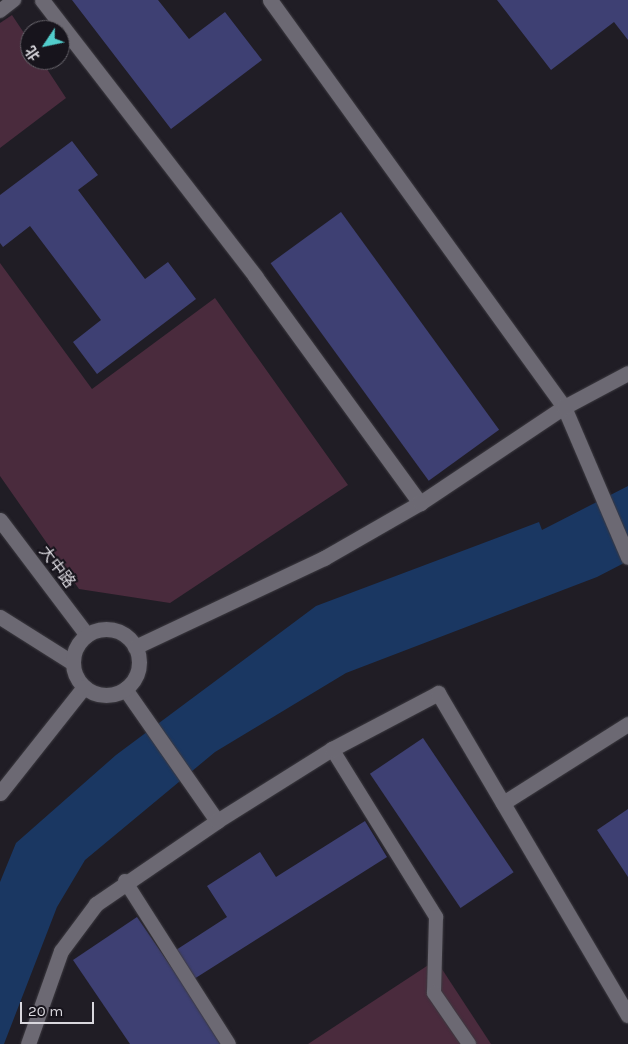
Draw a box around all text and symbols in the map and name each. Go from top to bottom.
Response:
north arrow [20,20,70,70]
text: 北 [22,43,44,64]
street label: 大中路 [35,542,79,592]
scale bar [22,992,96,1024]
text: 20 m [28,1002,63,1020]

